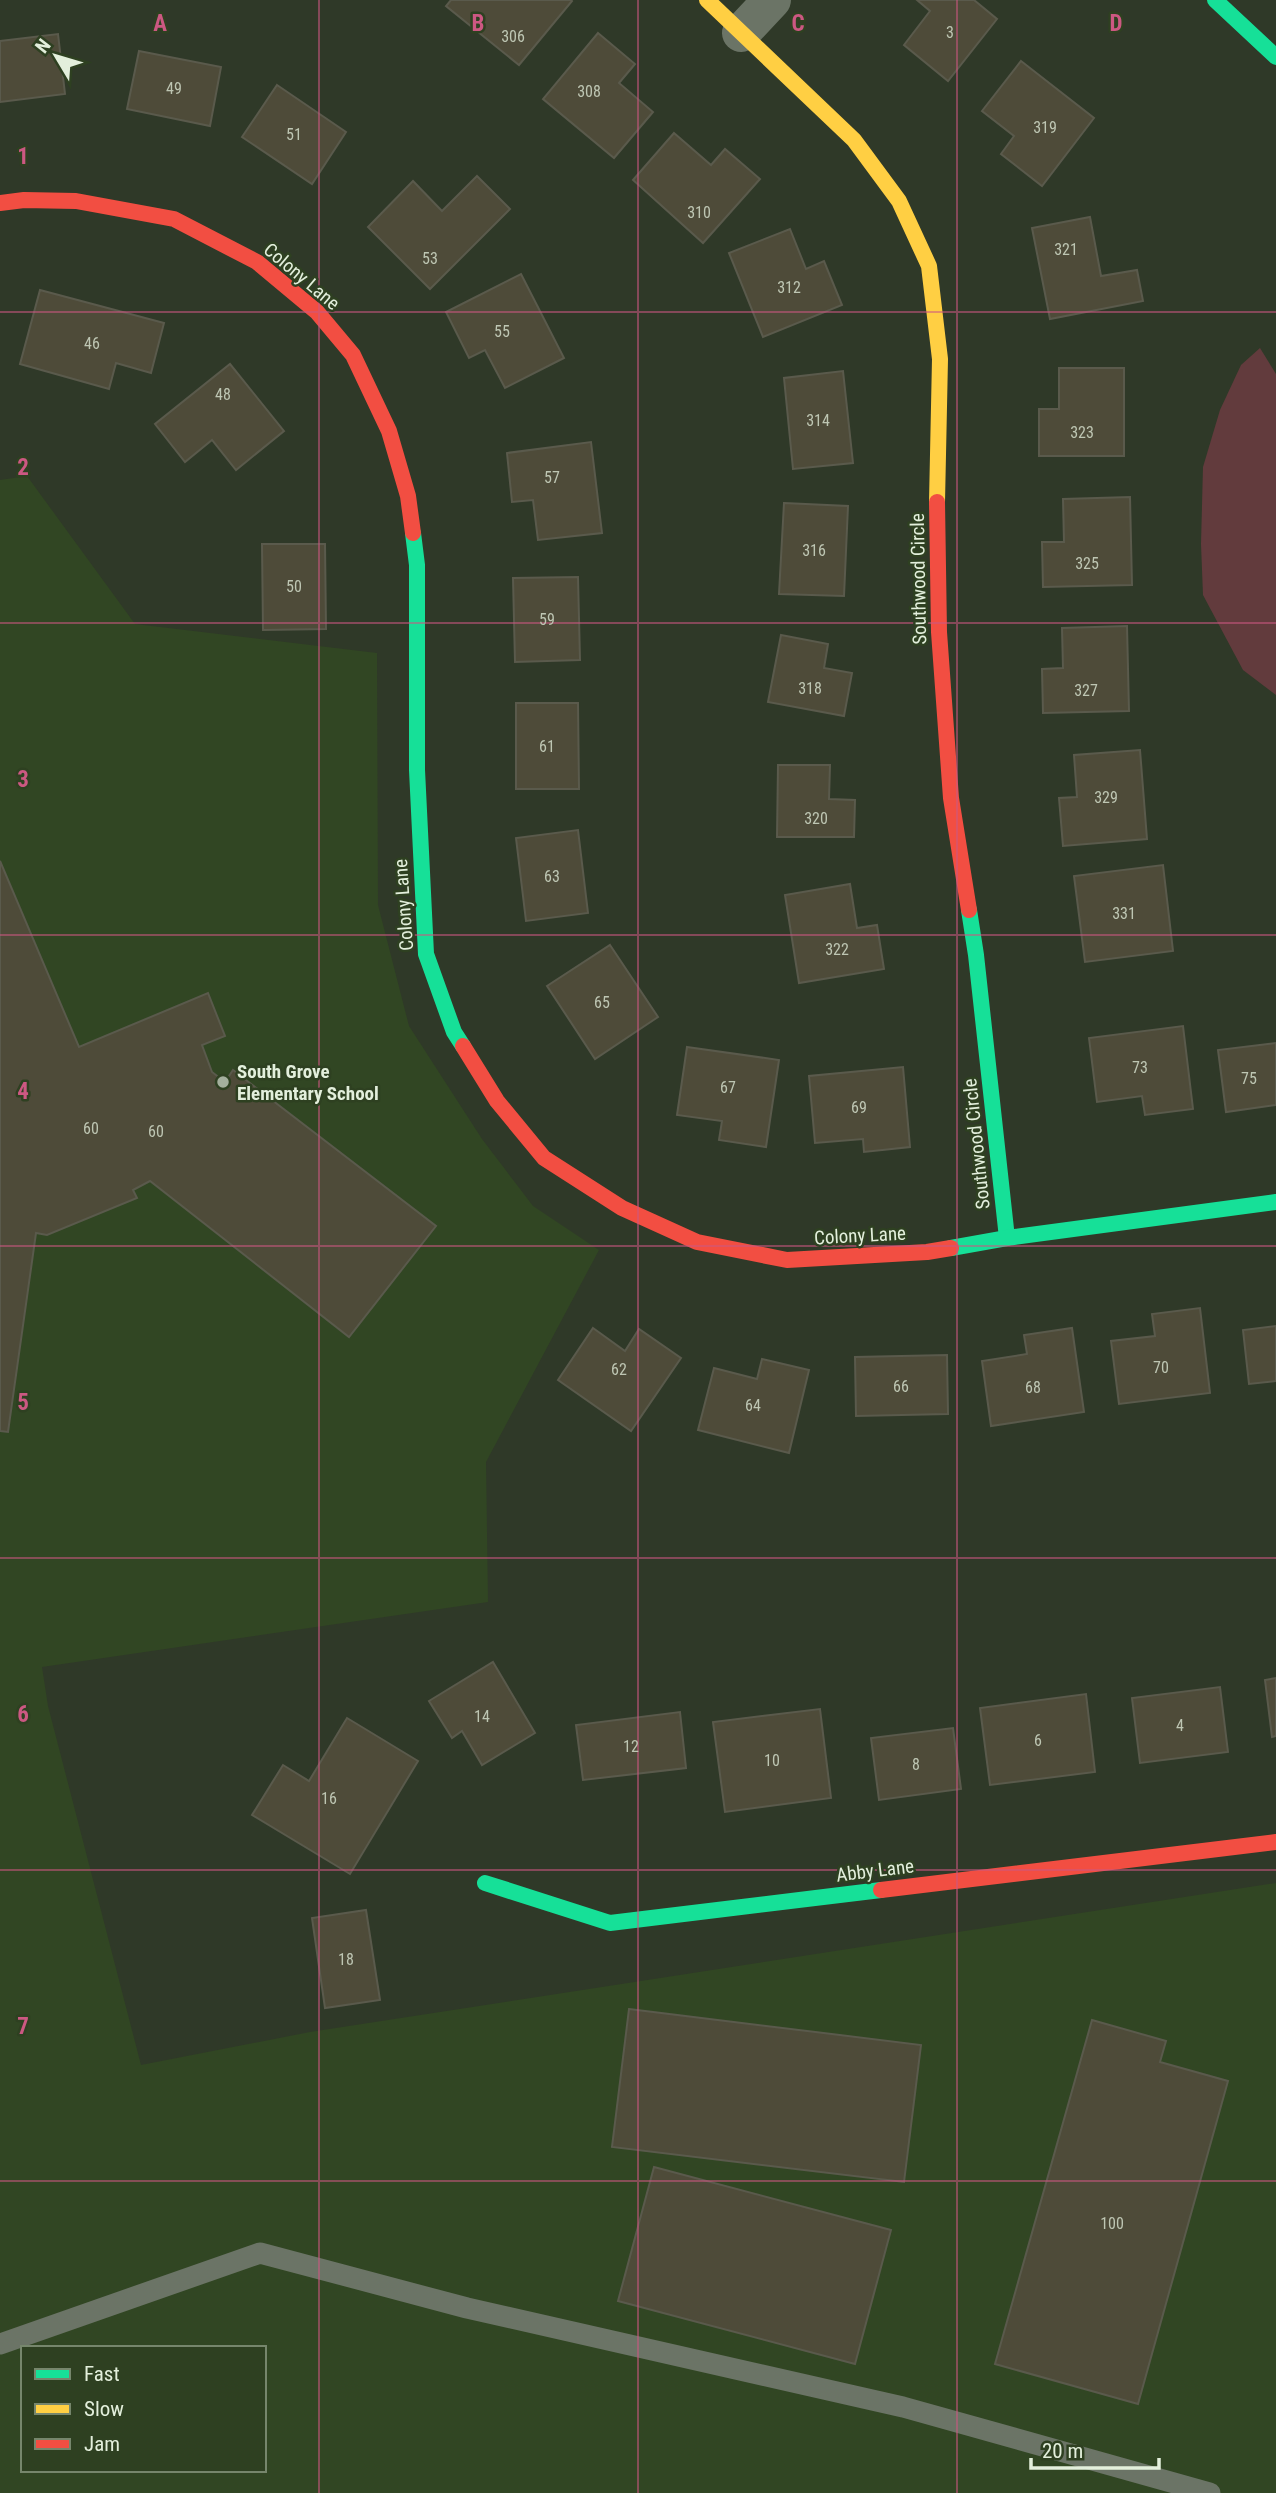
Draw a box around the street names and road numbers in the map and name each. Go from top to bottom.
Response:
street label: Colony Lane [259,238,344,315]
street label: Southwood Circle [906,513,931,645]
street label: Colony Lane [389,858,418,952]
street label: Southwood Circle [958,1077,995,1210]
street label: Colony Lane [814,1222,907,1249]
street label: Abby Lane [835,1854,915,1887]

